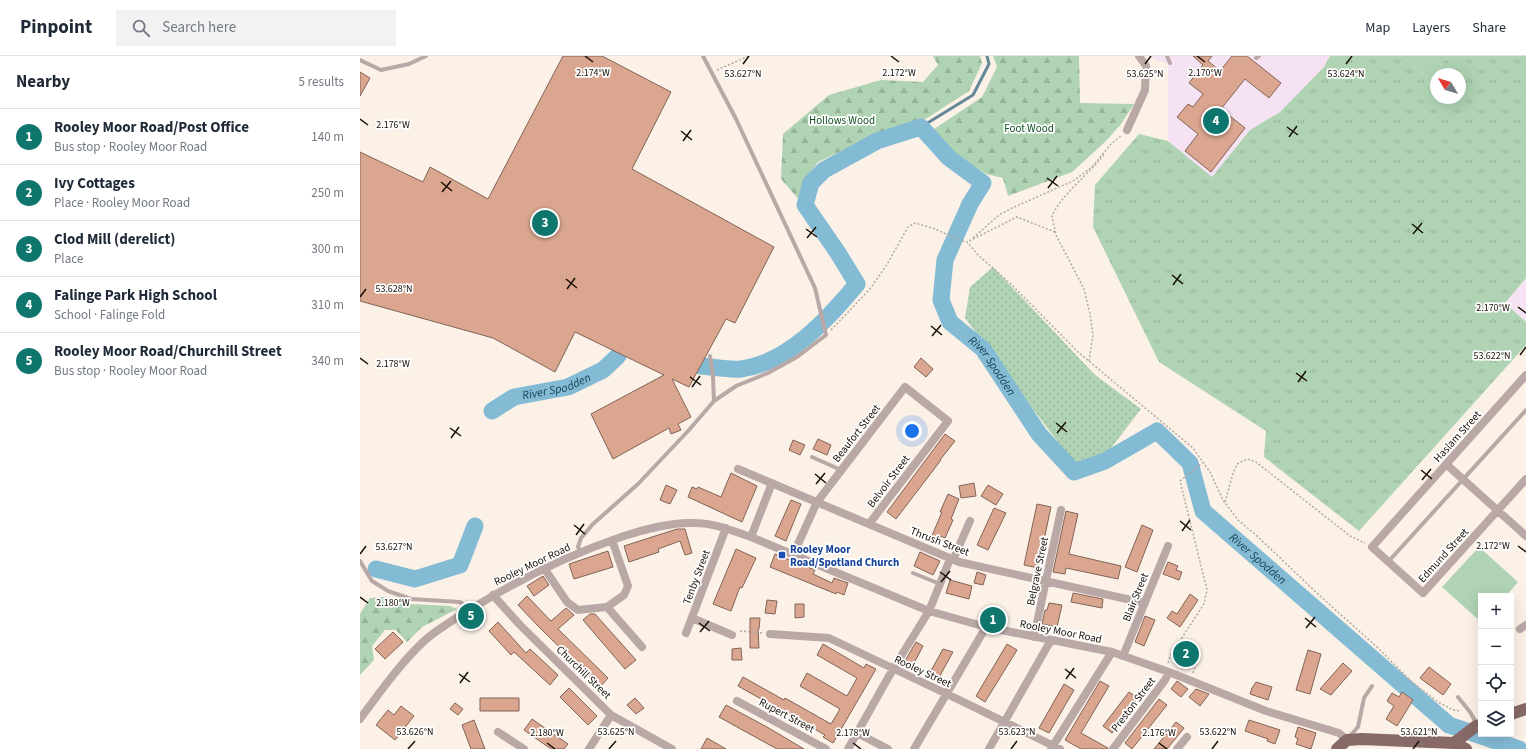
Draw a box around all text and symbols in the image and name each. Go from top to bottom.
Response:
search box [116,10,396,46]
text: Pinpoint [20,14,92,41]
icon: search [130,17,152,39]
text: Search here [162,17,236,38]
text: Map [1365,18,1390,38]
text: Layers [1412,18,1450,38]
text: Share [1472,18,1506,38]
text: 2.174°W [576,66,610,80]
text: 2.172°W [882,66,916,80]
text: 2.170°W [1188,66,1222,80]
text: 53.627°N [724,67,762,81]
text: 53.625°N [1126,67,1164,81]
text: 53.624°N [1327,67,1365,81]
north arrow [1430,68,1466,104]
text: Nearby [16,70,70,94]
text: 5 results [299,73,344,91]
pin: 4 [1203,106,1229,136]
park label: Hollows Wood [809,113,875,128]
text: Rooley Moor Road/Post Office [54,117,249,138]
text: 2.176°W [376,118,410,132]
park label: Foot Wood [1004,121,1054,136]
text: 1 [26,128,32,146]
text: 140 m [311,128,344,146]
text: Bus stop · Rooley Moor Road [54,138,207,156]
text: Ivy Cottages [54,173,135,194]
text: 2 [26,184,32,202]
text: 250 m [311,184,344,202]
text: Place · Rooley Moor Road [54,194,190,212]
pin: 3 [532,208,558,238]
text: Clod Mill (derelict) [54,229,175,250]
text: 3 [26,240,32,258]
text: 300 m [311,240,344,258]
text: Place [54,250,83,268]
text: 53.628°N [375,282,413,296]
text: Falinge Park High School [54,285,217,306]
text: 4 [26,296,32,314]
text: 310 m [311,296,344,314]
text: 2.170°W [1476,301,1510,315]
text: School · Falinge Fold [54,306,165,324]
water label: River Spodden [964,332,1019,399]
text: Rooley Moor Road/Churchill Street [54,341,282,362]
text: 53.622°N [1473,349,1511,363]
text: 5 [26,352,32,370]
text: 340 m [311,352,344,370]
text: 2.178°W [376,357,410,371]
text: Bus stop · Rooley Moor Road [54,362,207,380]
water label: River Spodden [521,369,594,404]
street label: Beaufort Street [829,401,884,465]
street label: Haslam Street [1430,407,1485,465]
your location [902,421,922,441]
street label: Belvoir Street [864,452,913,511]
street label: Thrush Street [908,523,972,560]
street label: Edmund Street [1415,525,1472,586]
water label: River Spodden [1225,529,1290,589]
street label: Belgrave Street [1023,535,1052,607]
street label: Rooley Moor Road [492,539,573,589]
text: 2.172°W [1476,539,1510,553]
text: 53.627°N [375,540,413,554]
place label: Rooley Moor Road/Spotland Church [790,542,899,570]
street label: Tenby Street [679,547,714,607]
marker: Rooley Moor Road/Spotland Church [777,550,787,560]
street label: Blair Street [1119,570,1152,624]
map controls [1478,593,1514,737]
button: + [1478,593,1514,629]
text: 2.180°W [376,596,410,610]
pin: 5 [458,601,484,631]
pin: 1 [980,605,1006,635]
street label: Rooley Moor Road [1019,616,1103,647]
button: − [1478,629,1514,665]
pin: 2 [1173,639,1199,669]
street label: Churchill Street [553,642,615,703]
street label: Rooley Street [892,652,954,691]
button: locate [1478,665,1514,701]
street label: Preston Street [1108,674,1159,735]
street label: Rupert Street [756,694,818,737]
button: layers [1478,701,1514,737]
text: 53.626°N [396,725,434,739]
text: 53.625°N [597,725,635,739]
text: 53.623°N [998,725,1036,739]
text: 53.622°N [1199,725,1237,739]
text: 53.621°N [1400,725,1438,739]
text: 2.180°W [530,726,564,740]
text: 2.178°W [836,726,870,740]
text: 2.176°W [1142,726,1176,740]

